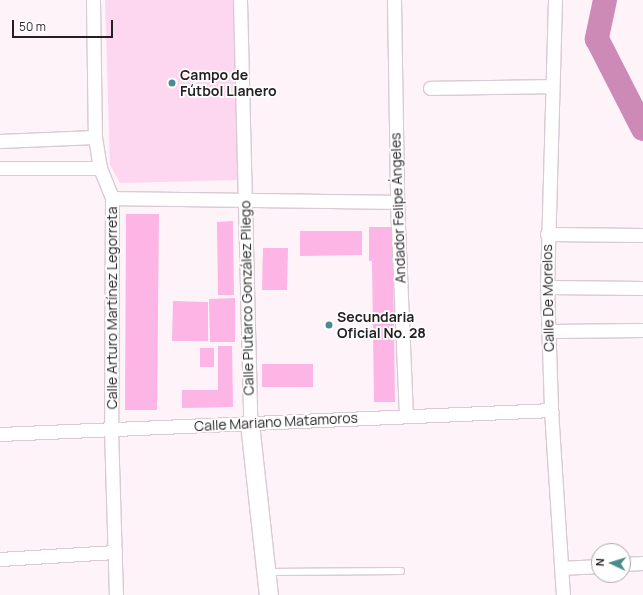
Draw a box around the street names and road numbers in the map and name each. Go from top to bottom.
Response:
street label: Andador Felipe Ángeles [387,132,409,284]
street label: Calle Plutarco González Pliego [237,200,257,396]
street label: Calle Arturo Martínez Legorreta [104,207,120,409]
street label: Calle De Morelos [539,244,557,352]
street label: Calle Mariano Matamoros [194,409,358,435]

